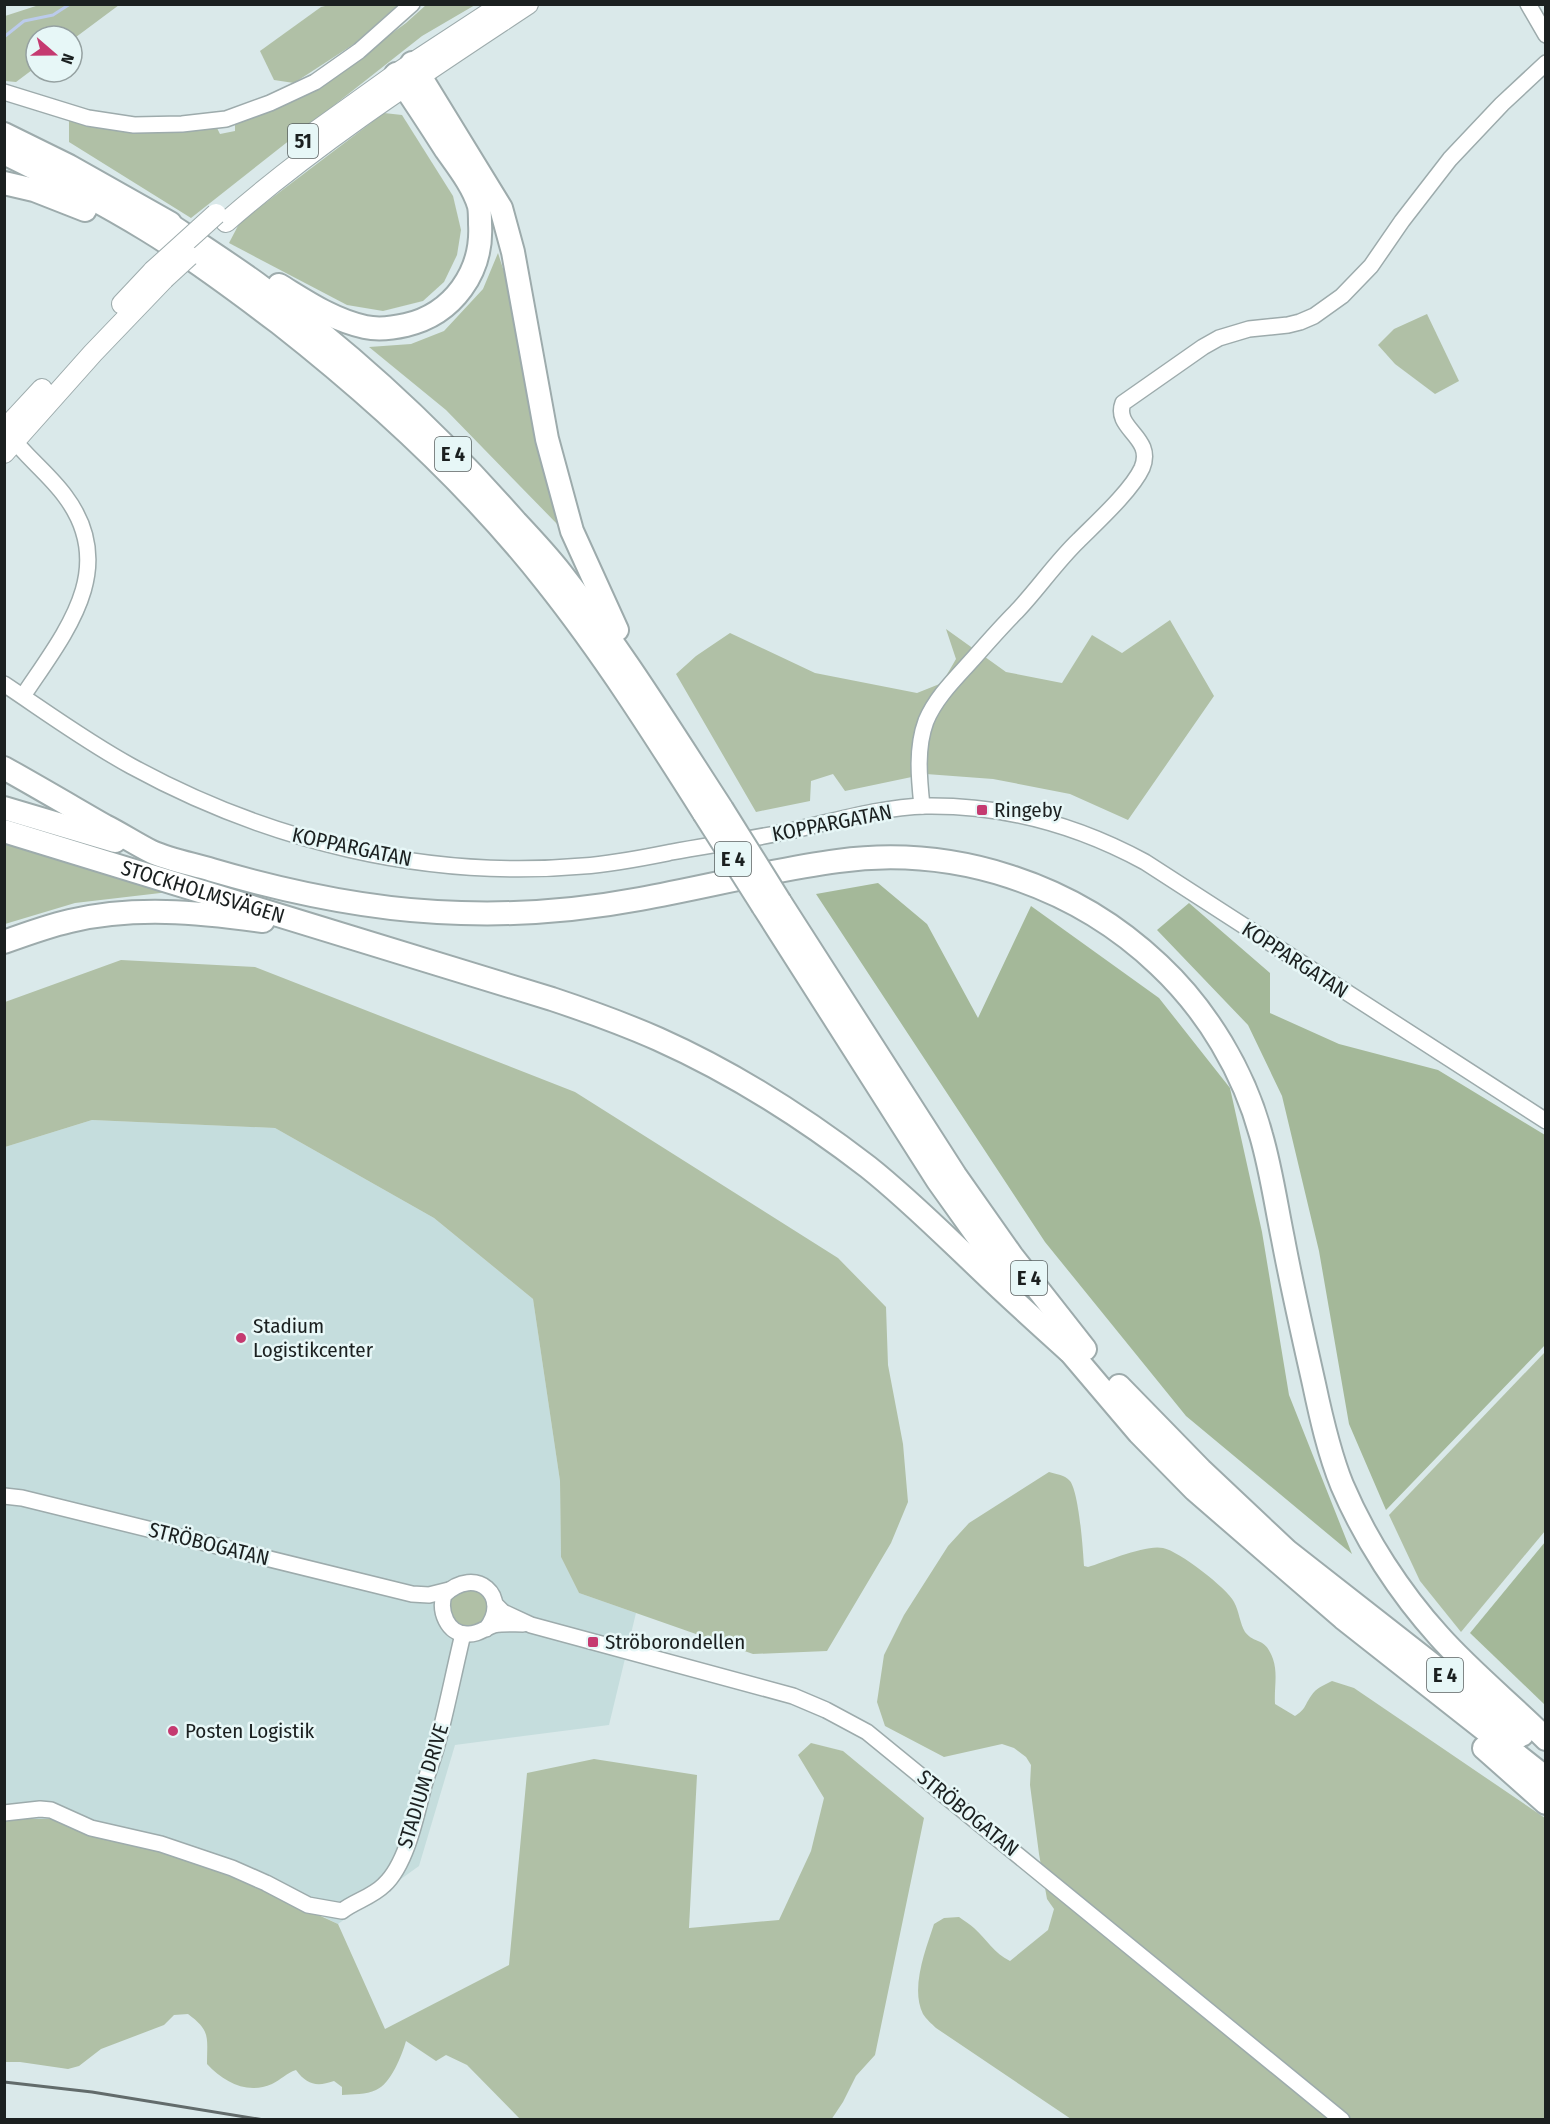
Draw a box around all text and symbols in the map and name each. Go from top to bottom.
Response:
north arrow [24,24,84,84]
text: N [57,51,78,67]
road number: 51 [288,124,318,158]
road number: E 4 [435,437,471,471]
place label: Ringeby [994,797,1063,823]
street label: KOPPARGATAN [770,799,894,847]
marker: Ringeby [975,803,989,817]
street label: KOPPARGATAN [290,822,414,872]
road number: E 4 [715,842,751,876]
street label: STOCKHOLMSVÄGEN [118,855,288,929]
street label: KOPPARGATAN [1237,916,1353,1004]
road number: E 4 [1011,1261,1047,1295]
place label: Stadium Logistikcenter [253,1313,374,1363]
marker: Stadium Logistikcenter [234,1331,248,1345]
street label: STRÖBOGATAN [146,1516,272,1572]
place label: Ströborondellen [605,1629,745,1655]
marker: Ströborondellen [586,1635,600,1649]
road number: E 4 [1427,1658,1463,1692]
place label: Posten Logistik [185,1718,314,1744]
street label: STADIUM DRIVE [392,1720,454,1852]
marker: Posten Logistik [166,1724,180,1738]
street label: STRÖBOGATAN [912,1764,1024,1862]

